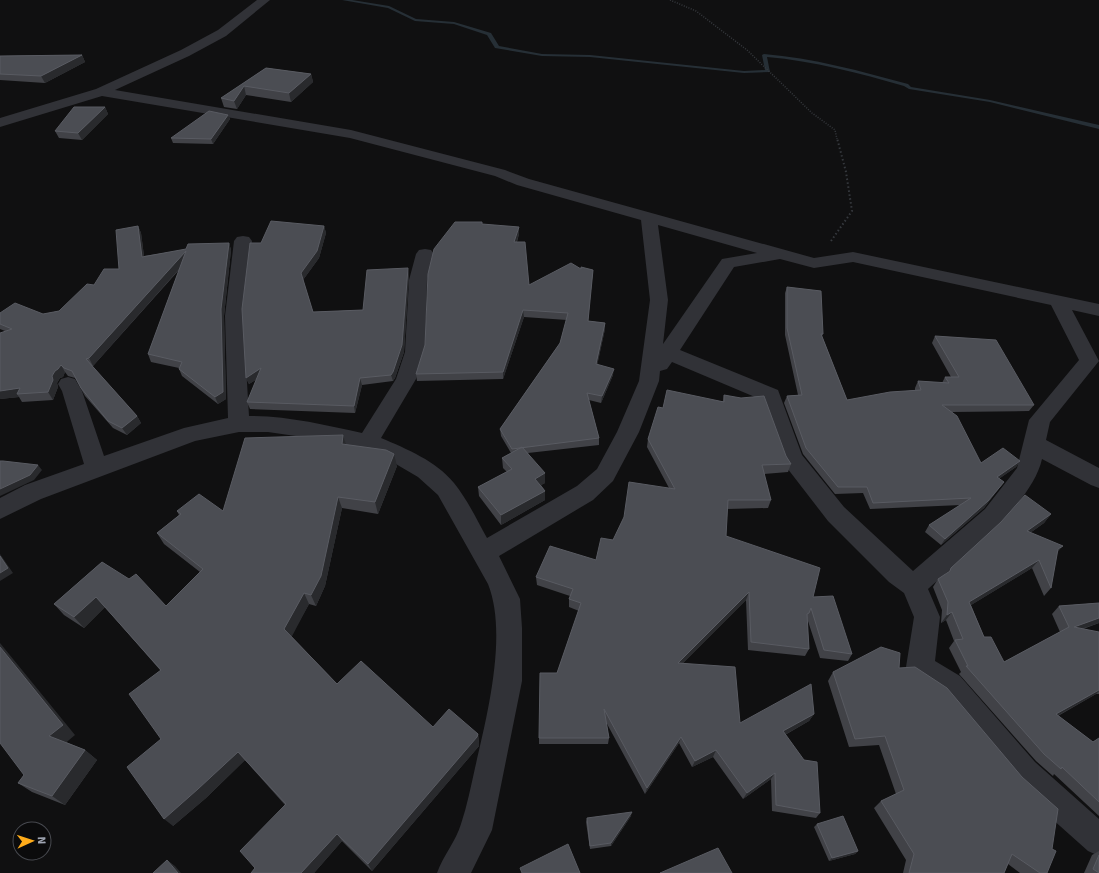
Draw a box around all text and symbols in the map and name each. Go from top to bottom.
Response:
north arrow [12,821,52,861]
text: N [35,836,48,845]

